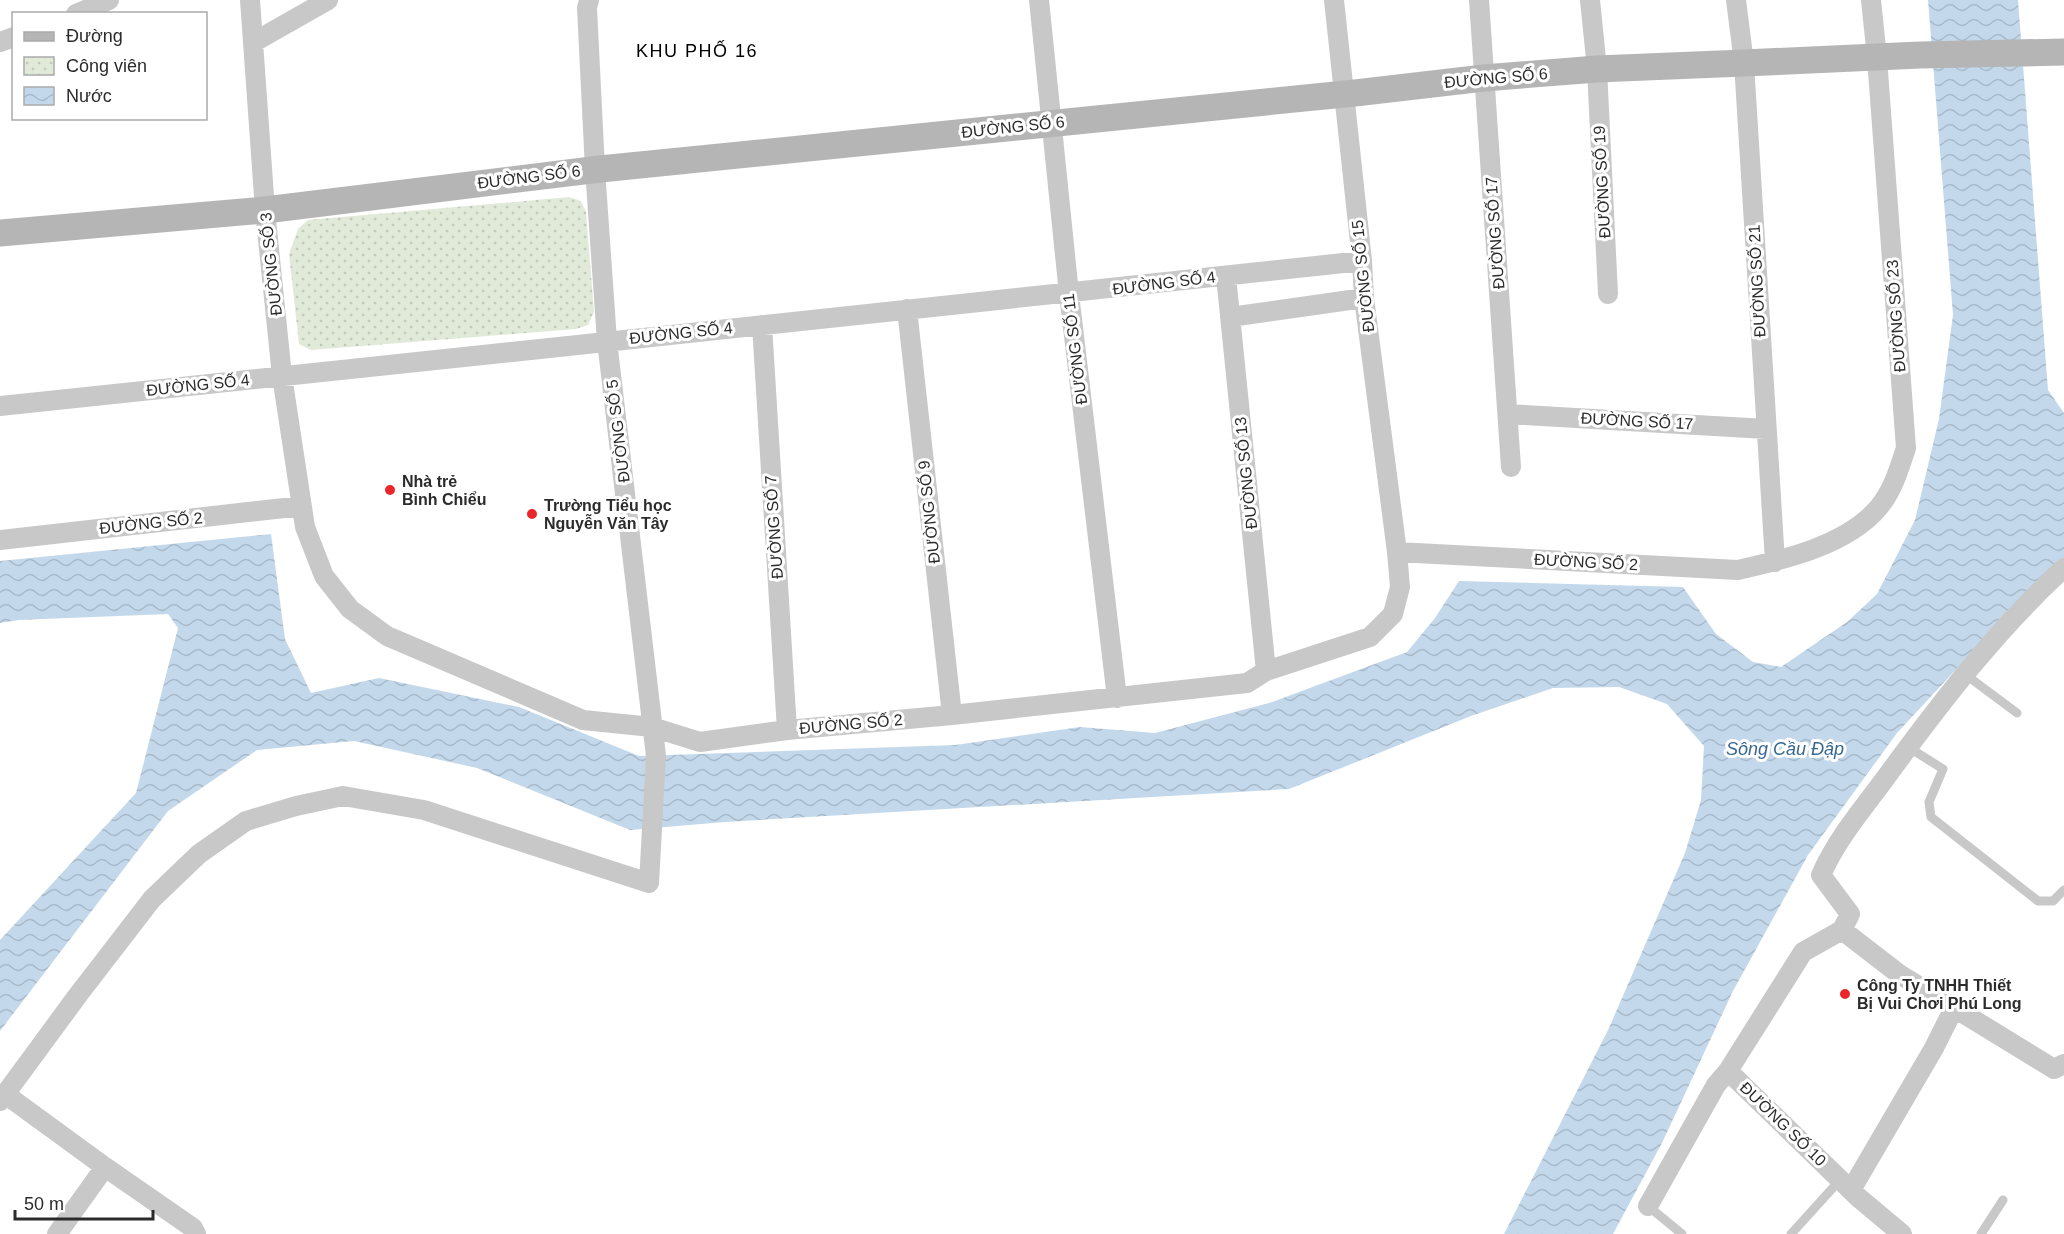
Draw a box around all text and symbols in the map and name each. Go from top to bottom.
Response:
legend [12,12,207,120]
text: Đường [66,26,123,46]
district label: KHU PHỐ 16 [636,40,758,61]
text: Công viên [66,56,147,76]
street label: ĐƯỜNG SỐ 6 [1443,63,1549,91]
text: Nước [66,86,112,106]
street label: ĐƯỜNG SỐ 6 [960,111,1066,141]
street label: ĐƯỜNG SỐ 19 [1589,125,1613,239]
street label: ĐƯỜNG SỐ 6 [476,160,582,192]
street label: ĐƯỜNG SỐ 17 [1481,176,1507,290]
street label: ĐƯỜNG SỐ 3 [255,211,285,317]
street label: ĐƯỜNG SỐ 15 [1347,219,1377,333]
street label: ĐƯỜNG SỐ 21 [1744,224,1768,338]
street label: ĐƯỜNG SỐ 23 [1882,259,1908,373]
street label: ĐƯỜNG SỐ 4 [1111,266,1217,298]
street label: ĐƯỜNG SỐ 11 [1058,293,1090,406]
street label: ĐƯỜNG SỐ 4 [628,317,734,347]
street label: ĐƯỜNG SỐ 4 [145,369,251,399]
street label: ĐƯỜNG SỐ 5 [601,378,633,484]
street label: ĐƯỜNG SỐ 17 [1580,408,1694,432]
street label: ĐƯỜNG SỐ 13 [1230,416,1260,530]
street label: ĐƯỜNG SỐ 9 [913,459,943,565]
place label: Nhà trẻ Bình Chiểu [402,473,486,508]
street label: ĐƯỜNG SỐ 7 [760,475,786,580]
marker: Nhà trẻ Bình Chiểu [383,483,397,497]
place label: Trường Tiểu học Nguyễn Văn Tây [544,497,672,532]
street label: ĐƯỜNG SỐ 2 [98,507,204,537]
marker: Trường Tiểu học Nguyễn Văn Tây [525,507,539,521]
street label: ĐƯỜNG SỐ 2 [1534,549,1639,573]
street label: ĐƯỜNG SỐ 2 [798,709,904,737]
water label: Sông Cầu Đập [1726,739,1844,759]
place label: Công Ty TNHH Thiết Bị Vui Chơi Phú Long [1857,977,2022,1012]
marker: Công Ty TNHH Thiết Bị Vui Chơi Phú Long [1838,987,1852,1001]
street label: ĐƯỜNG SỐ 10 [1737,1077,1831,1169]
scale bar [15,1183,153,1221]
text: 50 m [24,1194,64,1214]

